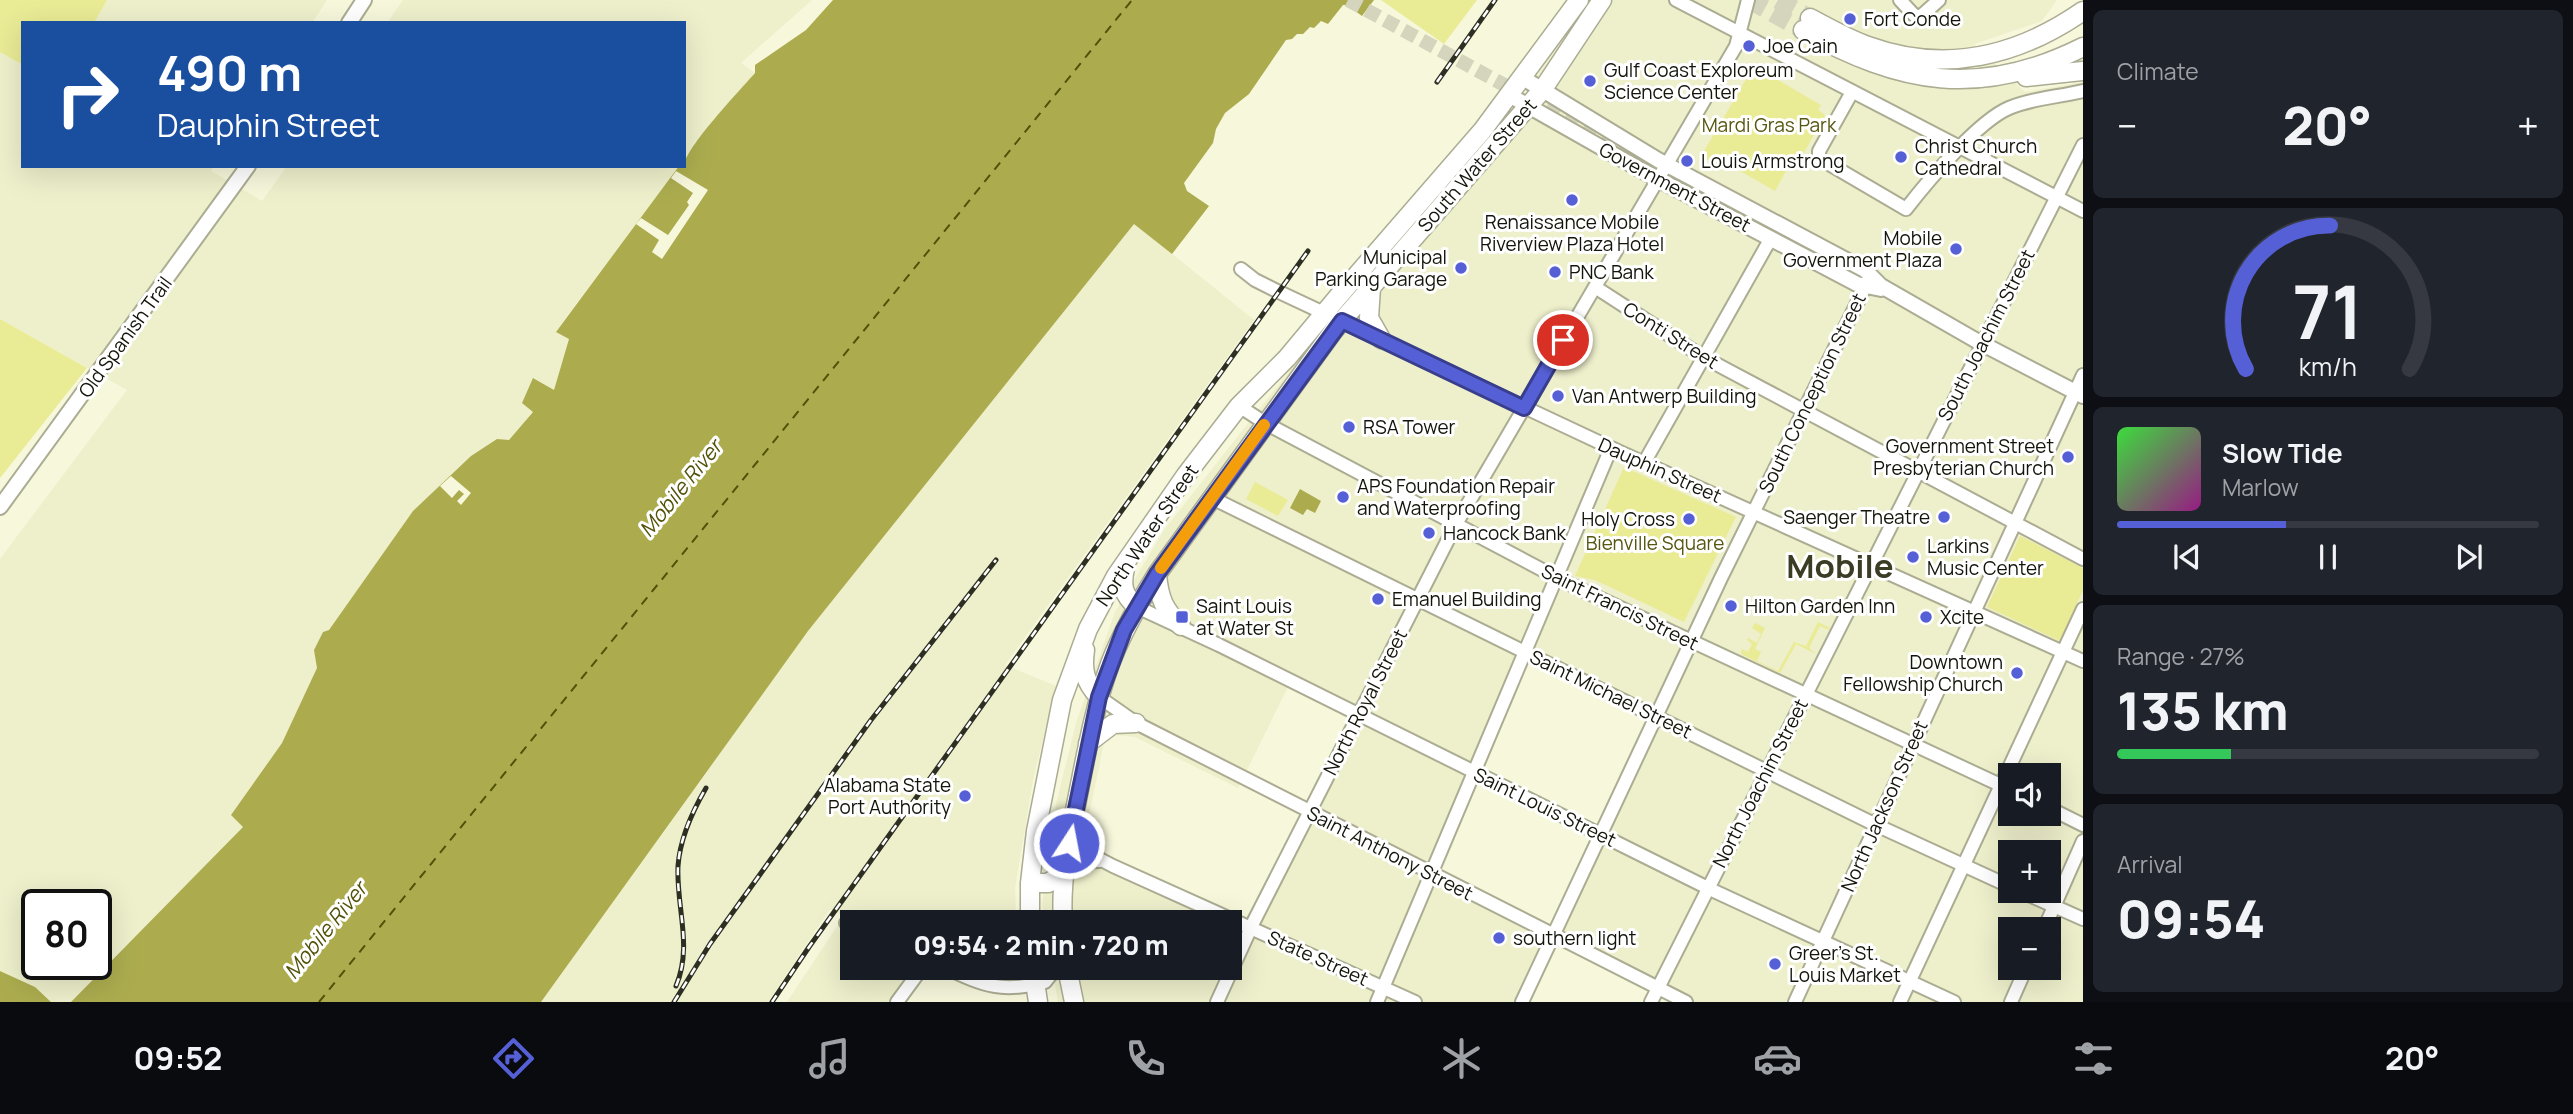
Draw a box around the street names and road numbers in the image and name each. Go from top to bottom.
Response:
street label: South Water Street [1412,93,1542,237]
street label: Government Street [1595,136,1755,238]
street label: South Joachim Street [1931,245,2041,425]
street label: Old Spanish Trail [72,271,178,403]
street label: South Conception Street [1752,289,1872,497]
street label: Conti Street [1618,295,1724,375]
street label: Dauphin Street [1594,431,1726,509]
street label: North Water Street [1090,459,1204,611]
street label: Saint Francis Street [1537,558,1703,656]
street label: North Royal Street [1317,624,1413,780]
street label: Saint Michael Street [1526,643,1696,745]
street label: North Joachim Street [1706,694,1814,872]
street label: North Jackson Street [1834,716,1934,896]
street label: Saint Louis Street [1469,761,1621,853]
street label: Saint Anthony Street [1302,800,1478,906]
street label: State Street [1263,924,1373,992]

